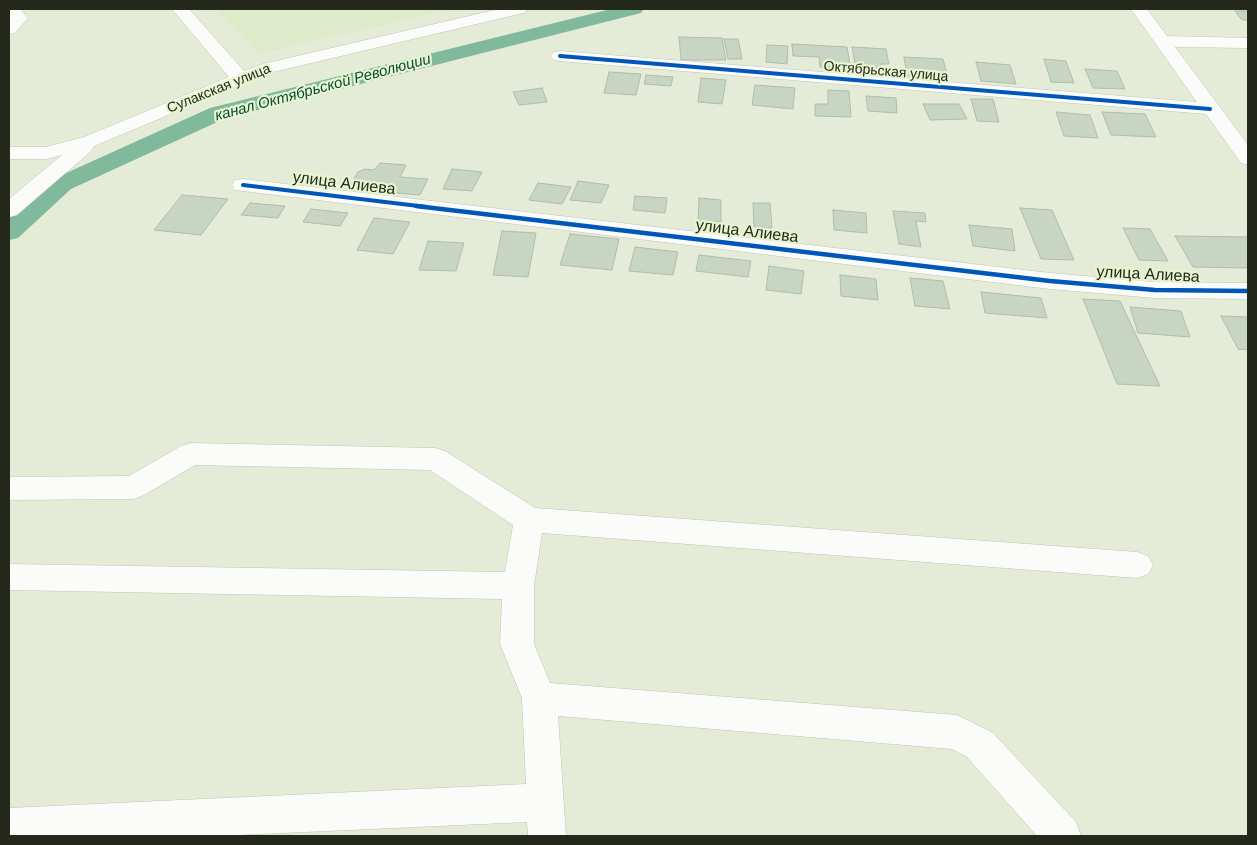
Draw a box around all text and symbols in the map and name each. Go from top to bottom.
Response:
water label: канал Октябрьской Революции [213,50,433,126]
street label: Октябрьская улица [823,58,949,86]
street label: Сулакская улица [165,61,273,117]
street label: улица Алиева [292,168,396,200]
street label: улица Алиева [695,216,799,248]
street label: улица Алиева [1096,263,1200,287]

